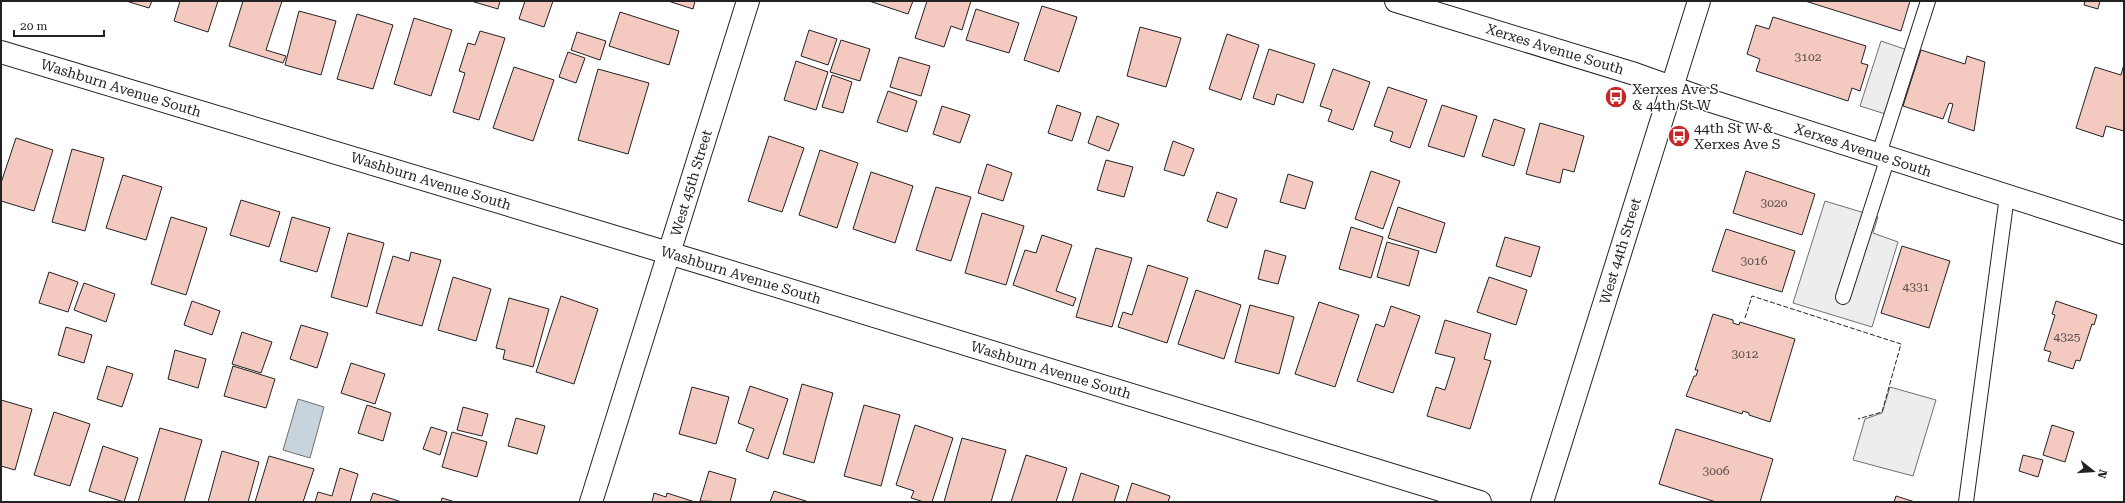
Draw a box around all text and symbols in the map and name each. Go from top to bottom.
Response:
scale bar [14,12,104,38]
text: 20 m [20,19,47,33]
street label: Xerxes Avenue South [1484,20,1626,78]
house number: 3102 [1795,50,1822,64]
street label: Washburn Avenue South [39,56,203,120]
place label: Xerxes Ave S & 44th St W [1632,81,1719,113]
bus stop icon: Xerxes Ave S & 44th St W [1603,84,1629,110]
place label: 44th St W & Xerxes Ave S [1694,120,1781,152]
street label: Xerxes Avenue South [1792,120,1934,180]
bus stop icon: 44th St W & Xerxes Ave S [1666,123,1692,149]
street label: West 45th Street [667,128,715,238]
street label: Washburn Avenue South [349,149,513,213]
street label: West 44th Street [1596,196,1644,306]
house number: 3020 [1761,196,1788,210]
street label: Washburn Avenue South [659,243,823,307]
house number: 3016 [1741,254,1768,268]
house number: 4331 [1903,280,1930,294]
house number: 4325 [2054,330,2081,344]
street label: Washburn Avenue South [969,338,1133,402]
house number: 3012 [1732,347,1759,361]
north arrow [2073,451,2113,491]
house number: 3006 [1703,464,1730,478]
text: N [2094,468,2110,480]

